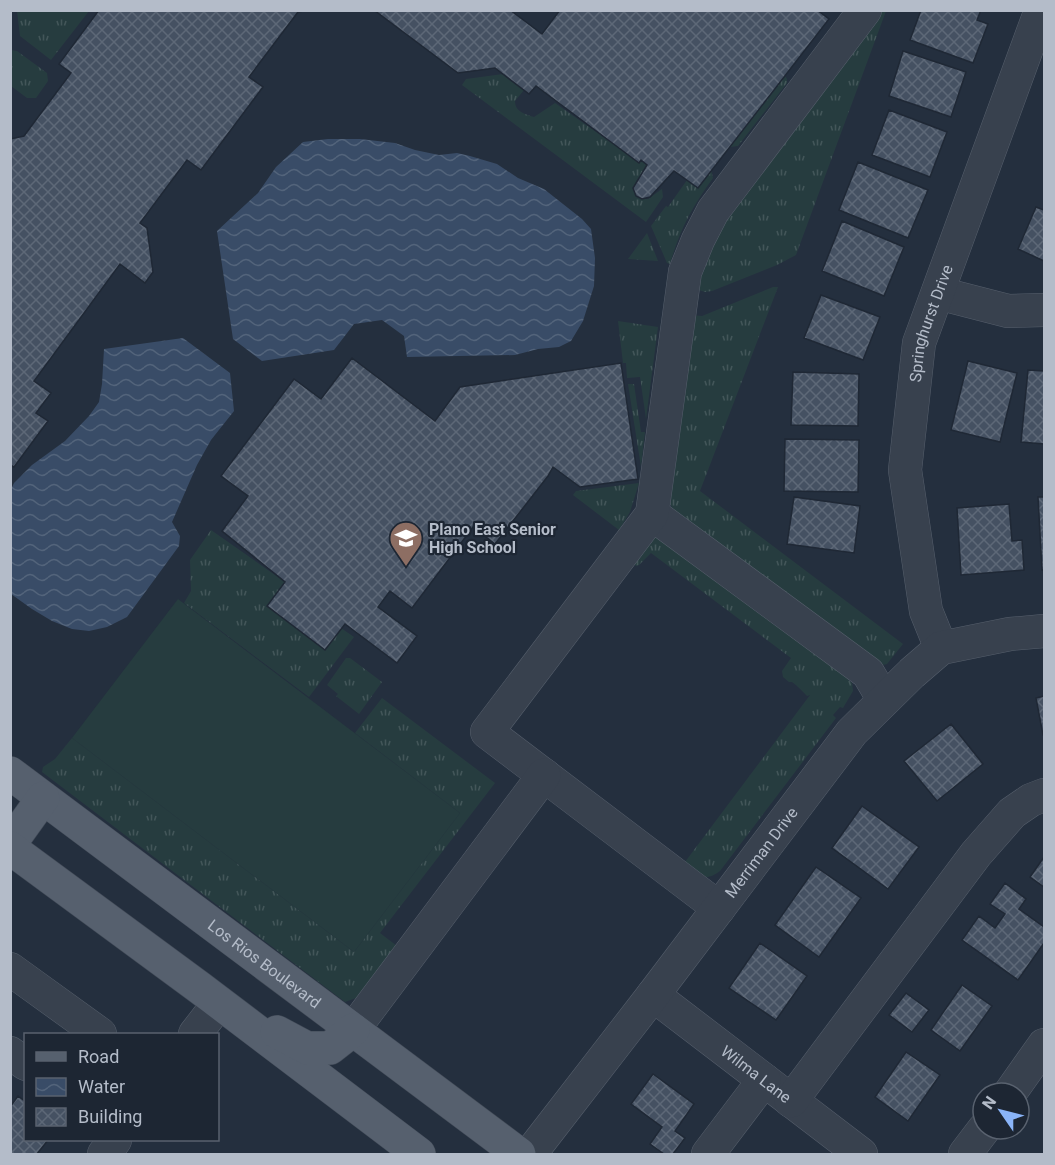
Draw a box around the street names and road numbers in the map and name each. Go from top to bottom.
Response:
street label: Springhurst Drive [906,262,957,383]
street label: Merriman Drive [721,804,802,902]
street label: Los Rios Boulevard [204,916,324,1012]
street label: Wilma Lane [717,1041,795,1107]

